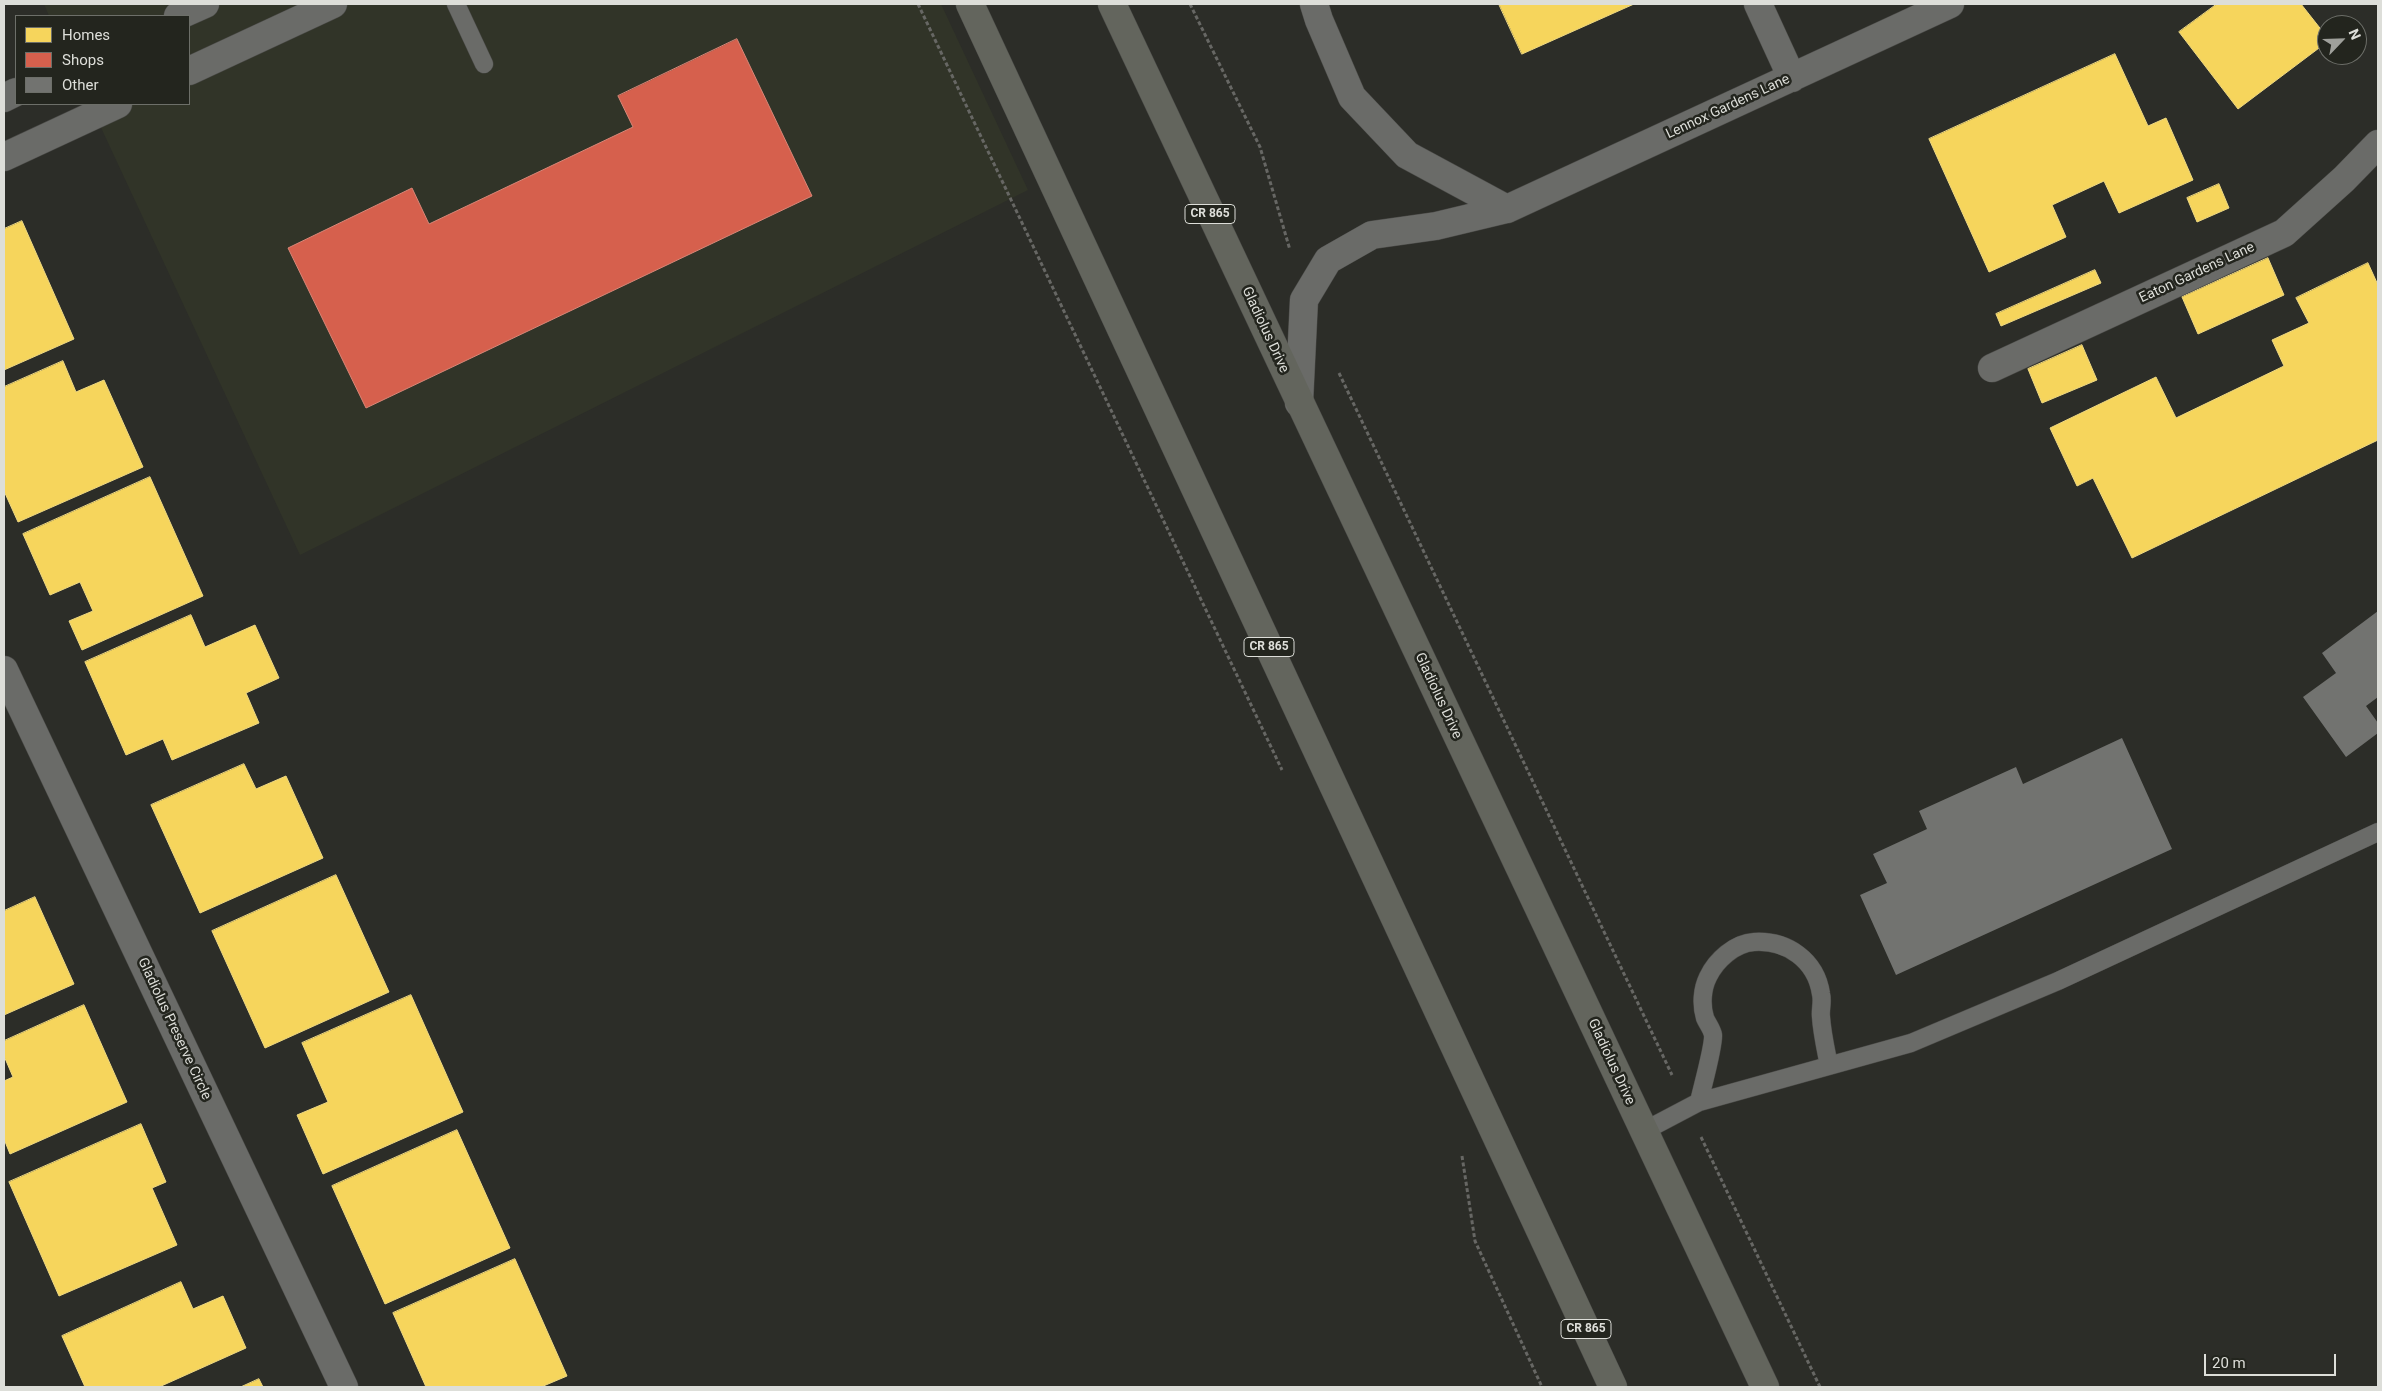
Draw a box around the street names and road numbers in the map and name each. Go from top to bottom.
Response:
street label: Lennox Gardens Lane [1663,71,1793,143]
road number: CR 865 [1185,204,1235,223]
street label: Eaton Gardens Lane [2137,239,2257,307]
street label: Gladiolus Drive [1238,284,1292,376]
road number: CR 865 [1244,638,1294,656]
street label: Gladiolus Drive [1411,650,1465,742]
street label: Gladiolus Preserve Circle [134,955,214,1103]
street label: Gladiolus Drive [1584,1016,1638,1108]
road number: CR 865 [1561,1320,1611,1338]

